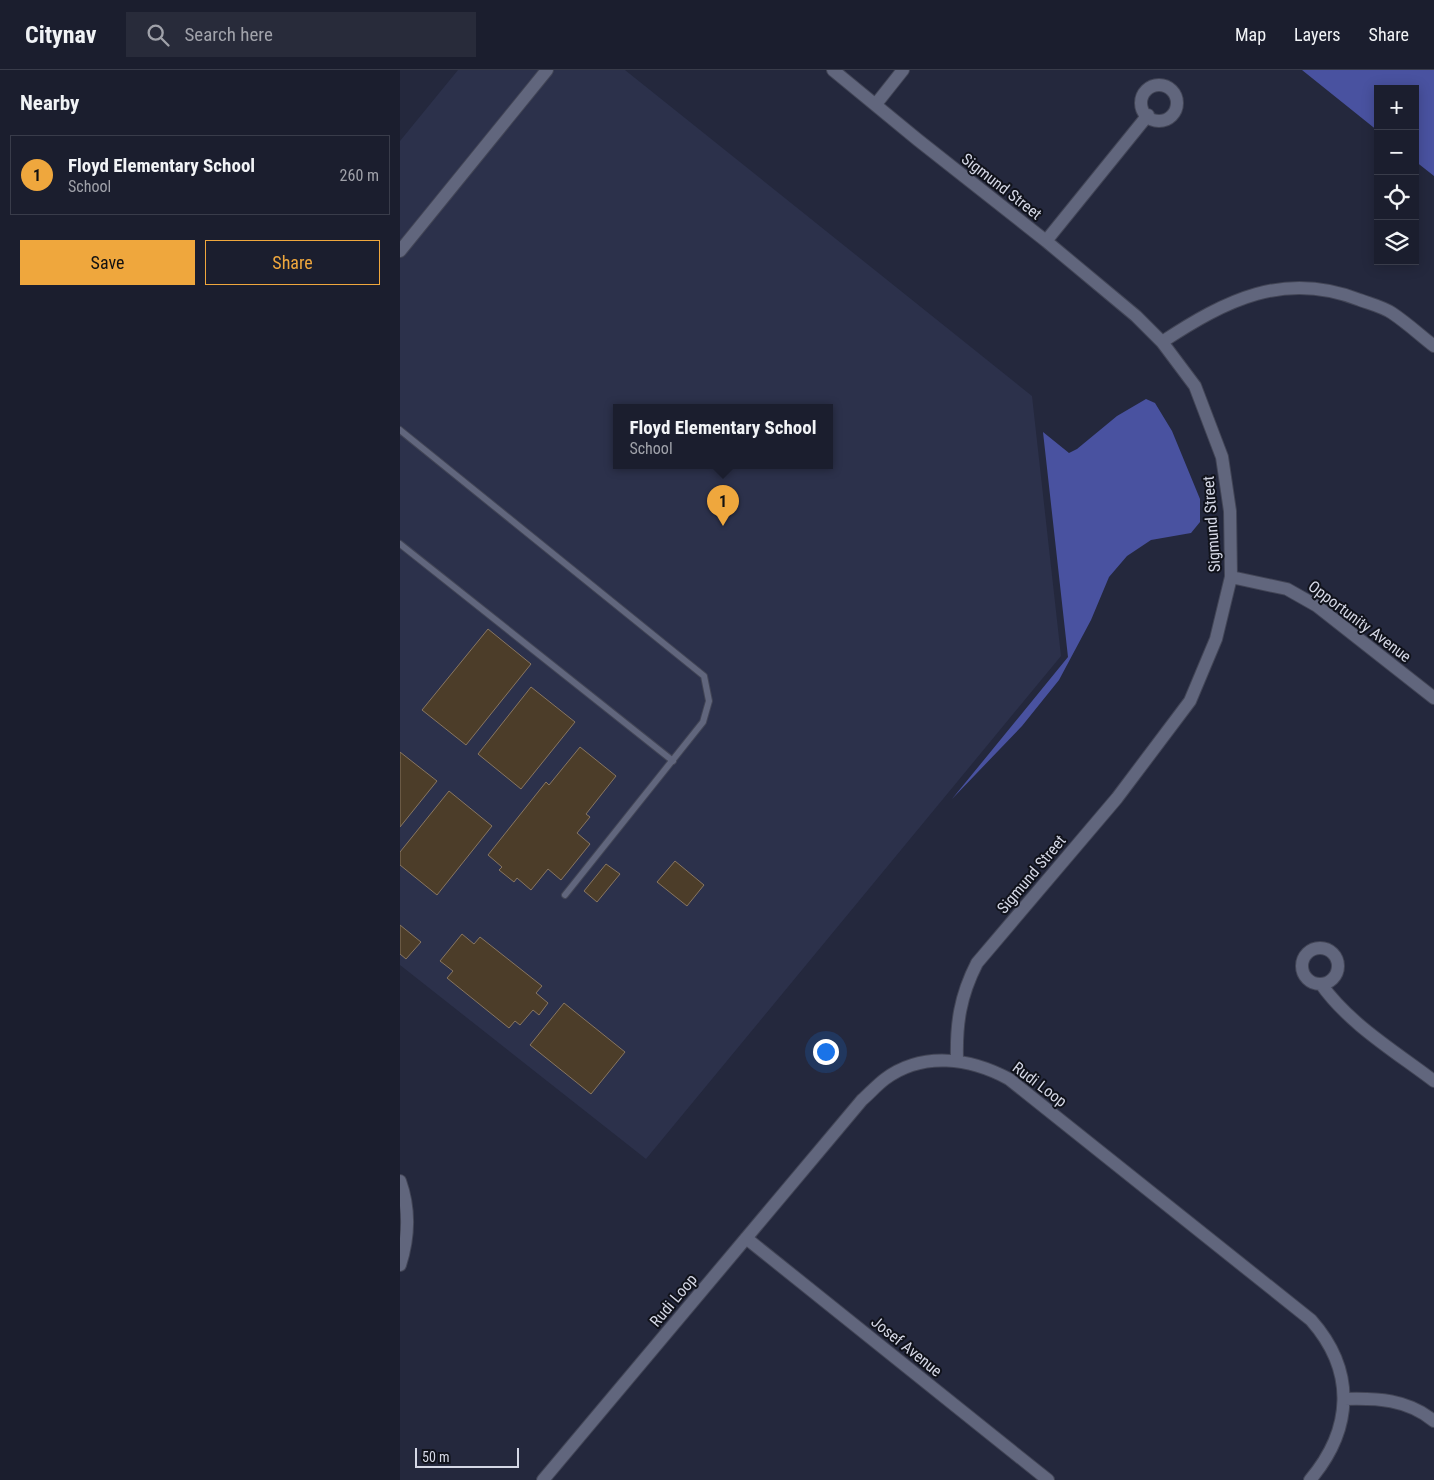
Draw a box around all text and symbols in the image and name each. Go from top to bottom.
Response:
search box [126,12,476,57]
text: Citynav [25,21,96,49]
icon: search [144,21,172,49]
text: Search here [184,23,273,46]
text: Map [1235,24,1266,45]
text: Layers [1294,24,1341,45]
text: Share [1369,24,1409,45]
map controls [1374,85,1419,265]
button: + [1374,85,1419,130]
text: Nearby [20,91,79,115]
button: − [1374,130,1419,175]
street label: Sigmund Street [958,149,1046,224]
text: Floyd Elementary School [68,154,255,177]
text: 1 [33,166,41,185]
text: 260 m [340,166,379,185]
button: locate [1374,175,1419,220]
text: School [68,177,111,196]
button: layers [1374,220,1419,265]
button: Save [20,240,195,285]
button: Share [205,240,380,285]
popup [613,404,833,469]
text: Floyd Elementary School [629,416,817,439]
text: School [629,439,673,458]
street label: Sigmund Street [1199,475,1224,573]
pin: 1 [707,485,739,526]
street label: Opportunity Avenue [1305,577,1415,666]
street label: Sigmund Street [993,831,1070,917]
your location [813,1039,839,1065]
street label: Rudi Loop [1009,1058,1071,1111]
street label: Rudi Loop [646,1270,701,1331]
street label: Josef Avenue [868,1312,946,1381]
scale bar [415,1445,519,1468]
text: 50 m [422,1449,450,1465]

